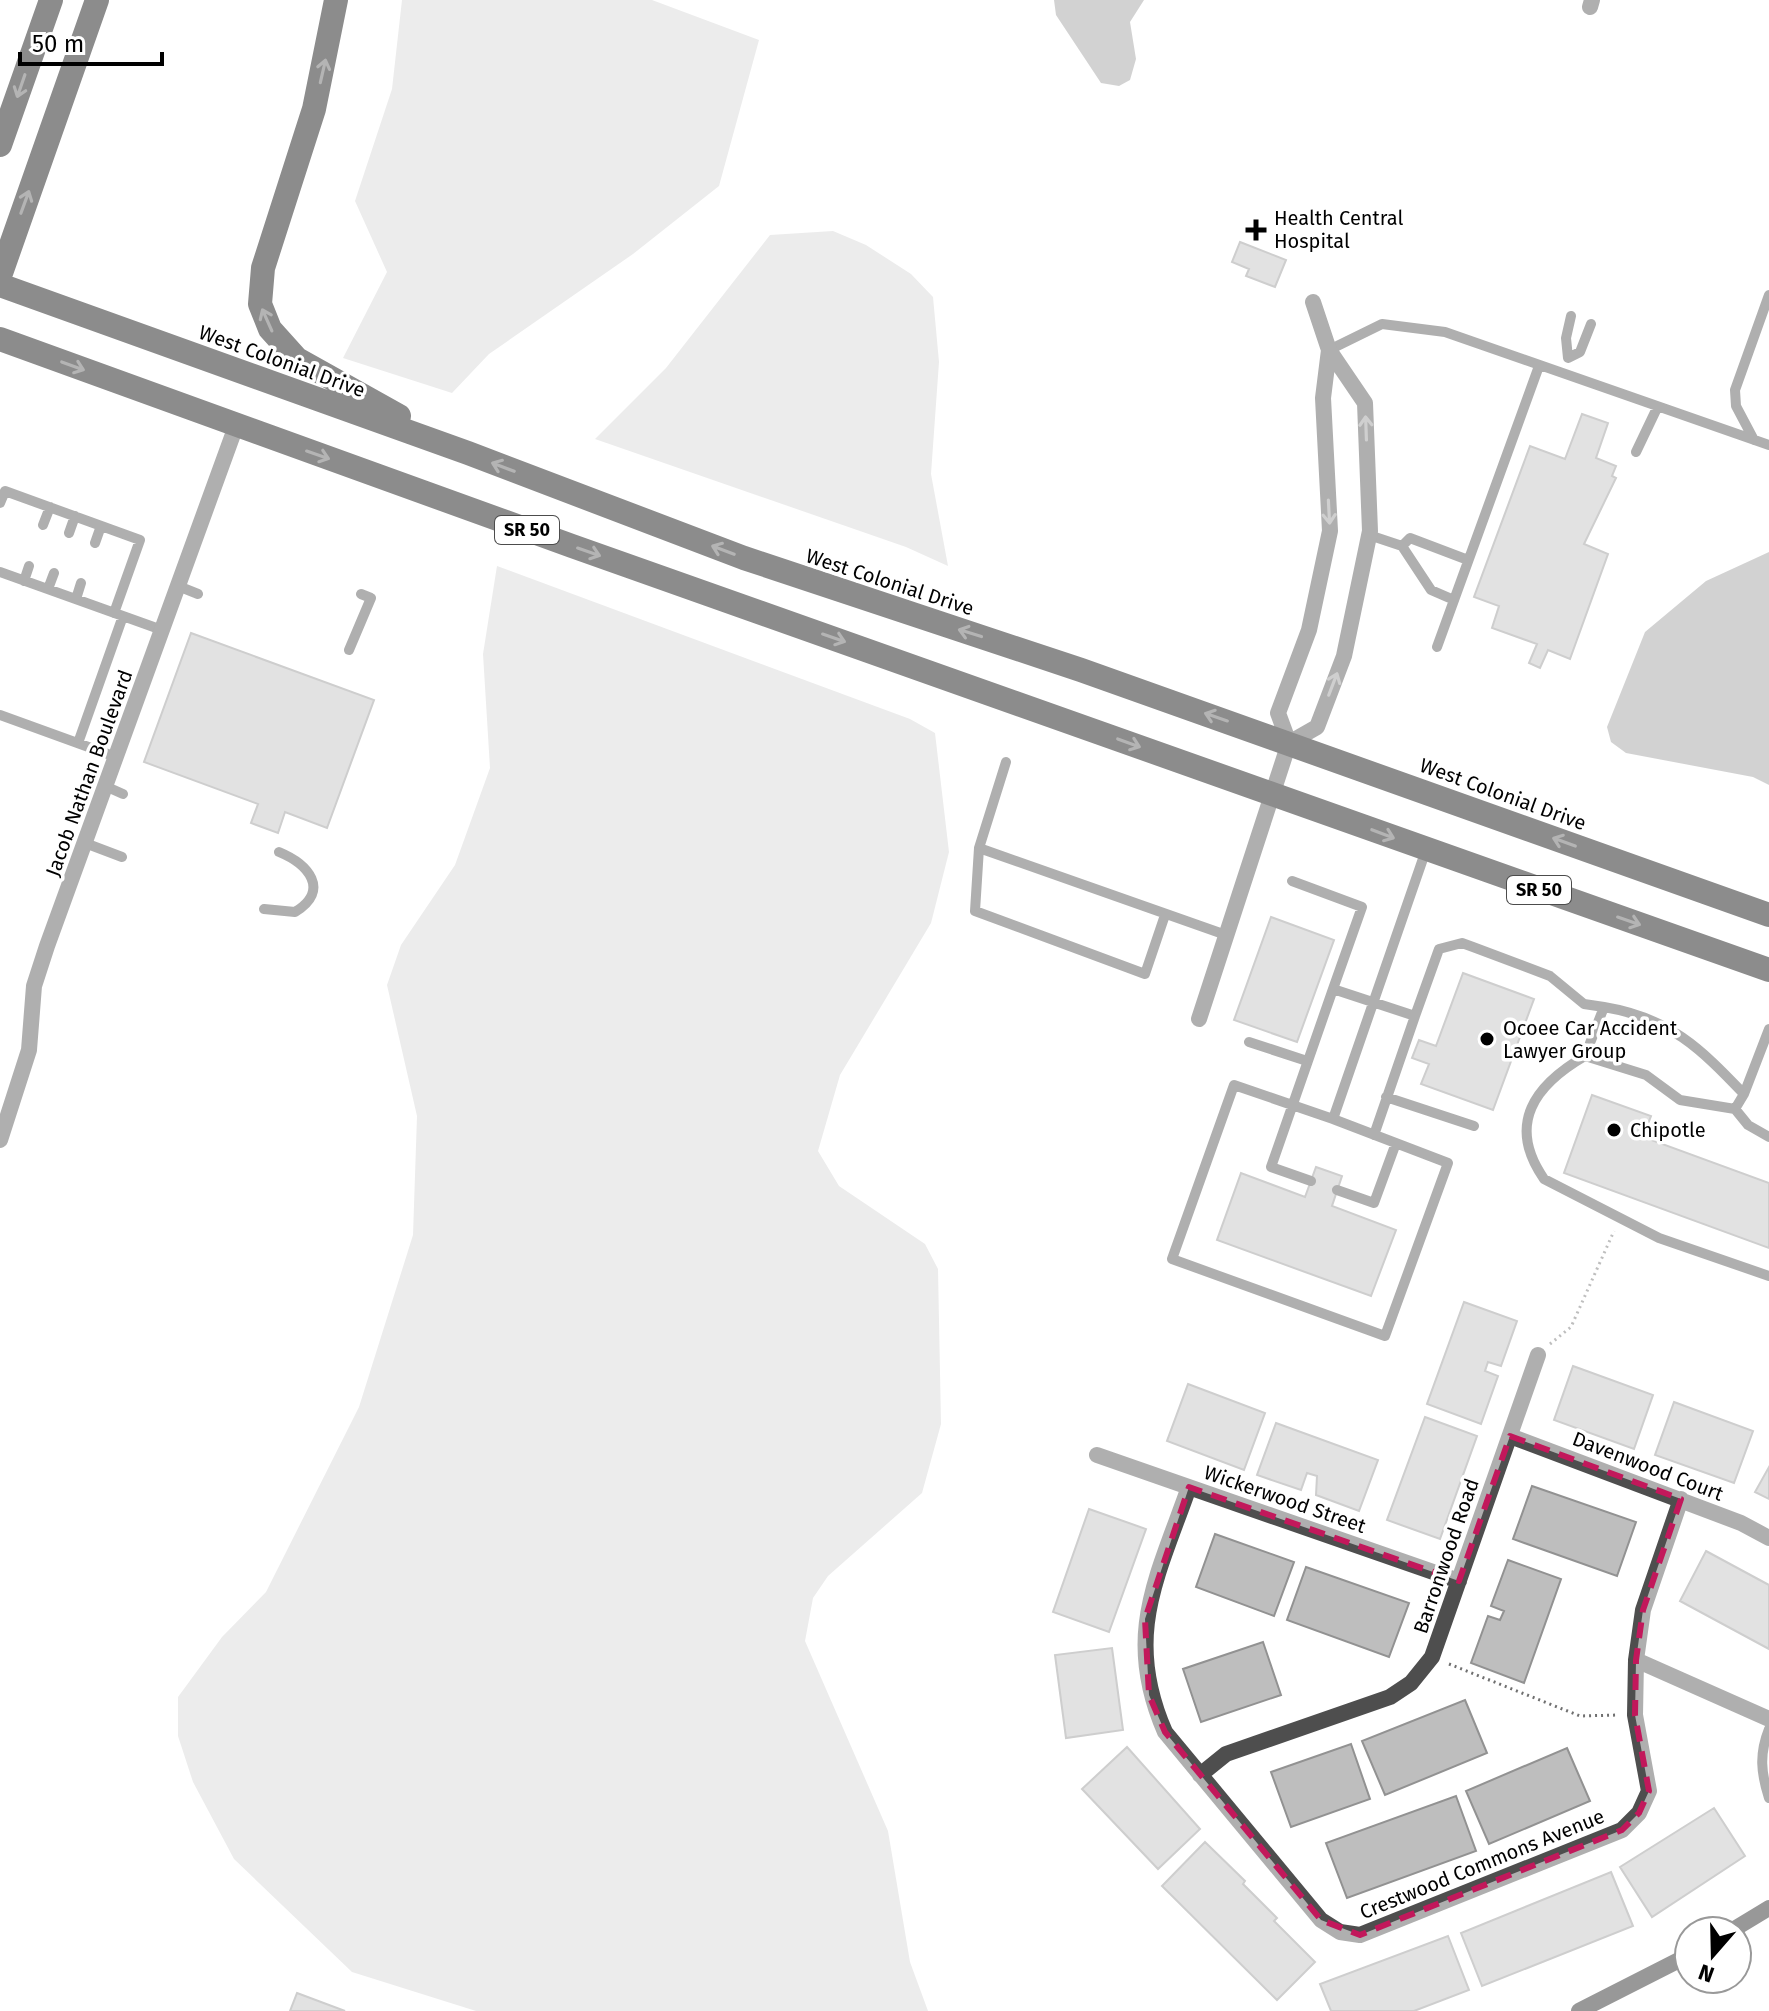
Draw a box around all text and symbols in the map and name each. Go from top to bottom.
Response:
scale bar [20,16,162,66]
text: 50 m [32,30,84,58]
one-way arrow [316,58,331,84]
one-way arrow [13,73,27,98]
one-way arrow [19,190,33,215]
place label: Health Central Hospital [1274,206,1403,253]
marker: Health Central Hospital [1245,219,1267,241]
one-way arrow [258,308,273,333]
street label: West Colonial Drive [196,320,368,402]
one-way arrow [60,360,85,374]
one-way arrow [1358,415,1373,442]
one-way arrow [305,448,330,463]
one-way arrow [491,459,516,473]
one-way arrow [1322,498,1337,525]
road number: SR 50 [495,516,559,544]
one-way arrow [711,542,736,556]
street label: West Colonial Drive [803,544,977,620]
one-way arrow [576,546,601,561]
one-way arrow [957,625,983,640]
one-way arrow [821,631,846,646]
street label: Jacob Nathan Boulevard [40,667,138,879]
one-way arrow [1327,672,1341,696]
one-way arrow [1204,709,1229,723]
one-way arrow [1117,737,1141,751]
street label: West Colonial Drive [1417,753,1589,835]
one-way arrow [1371,828,1396,843]
one-way arrow [1552,833,1577,848]
road number: SR 50 [1507,876,1571,904]
one-way arrow [1616,915,1640,929]
place label: Ocoee Car Accident Lawyer Group [1503,1016,1678,1063]
marker: Ocoee Car Accident Lawyer Group [1478,1030,1496,1048]
place label: Chipotle [1630,1118,1706,1142]
marker: Chipotle [1605,1121,1623,1139]
street label: Davenwood Court [1569,1426,1728,1506]
street label: Wickerwood Street [1201,1460,1370,1538]
street label: Barronwood Road [1408,1475,1484,1637]
street label: Crestwood Commons Avenue [1356,1804,1608,1924]
north arrow [1673,1915,1753,1995]
text: N [1695,1958,1718,1989]

